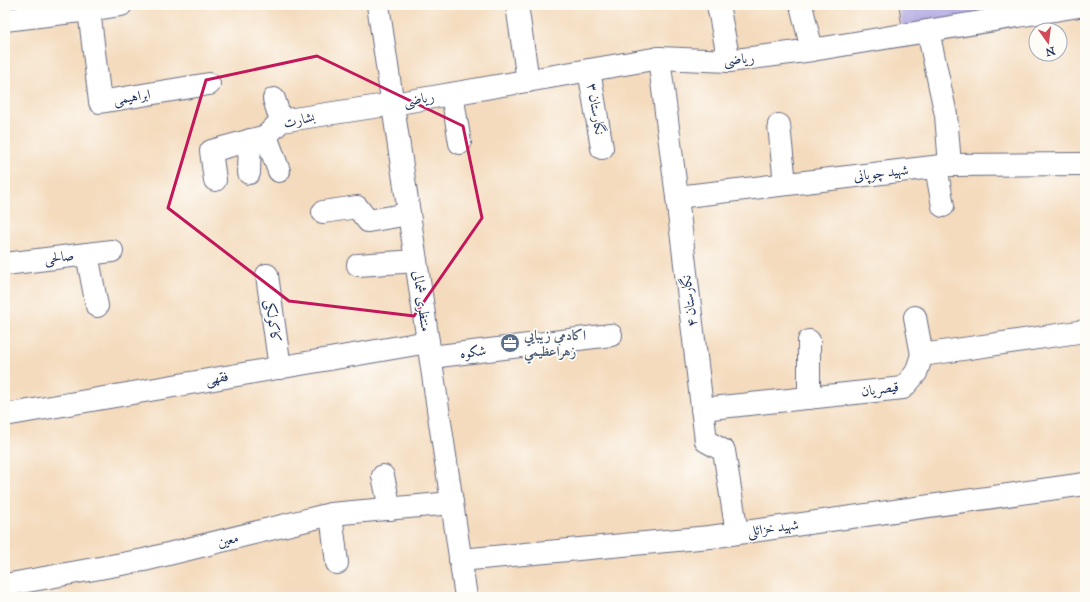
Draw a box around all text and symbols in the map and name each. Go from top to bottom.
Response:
north arrow [1028,22,1068,62]
text: N [1044,44,1056,59]
street label: ریاضی [723,49,755,70]
street label: نگارستان ۳ [584,82,610,136]
street label: ابراهیمی [112,86,152,109]
street label: ریاضی [402,88,436,111]
street label: بشارت [282,108,316,132]
street label: شهید چوپانی [852,161,910,187]
street label: صالحی [43,247,75,268]
street label: منتظری شمالی [409,269,435,333]
street label: نگارستان ۴ [676,274,701,328]
street label: کاکولکی [261,298,284,344]
place label: اكادمي زيبايي زهراعظيمي [523,327,586,364]
office icon: اكادمي زيبايي زهراعظيمي [499,332,521,354]
street label: شکوه [459,342,487,362]
street label: فقهی [204,368,230,389]
street label: قیصریان [860,378,900,401]
street label: شهید خزائلی [746,516,800,541]
street label: معین [216,529,240,551]

